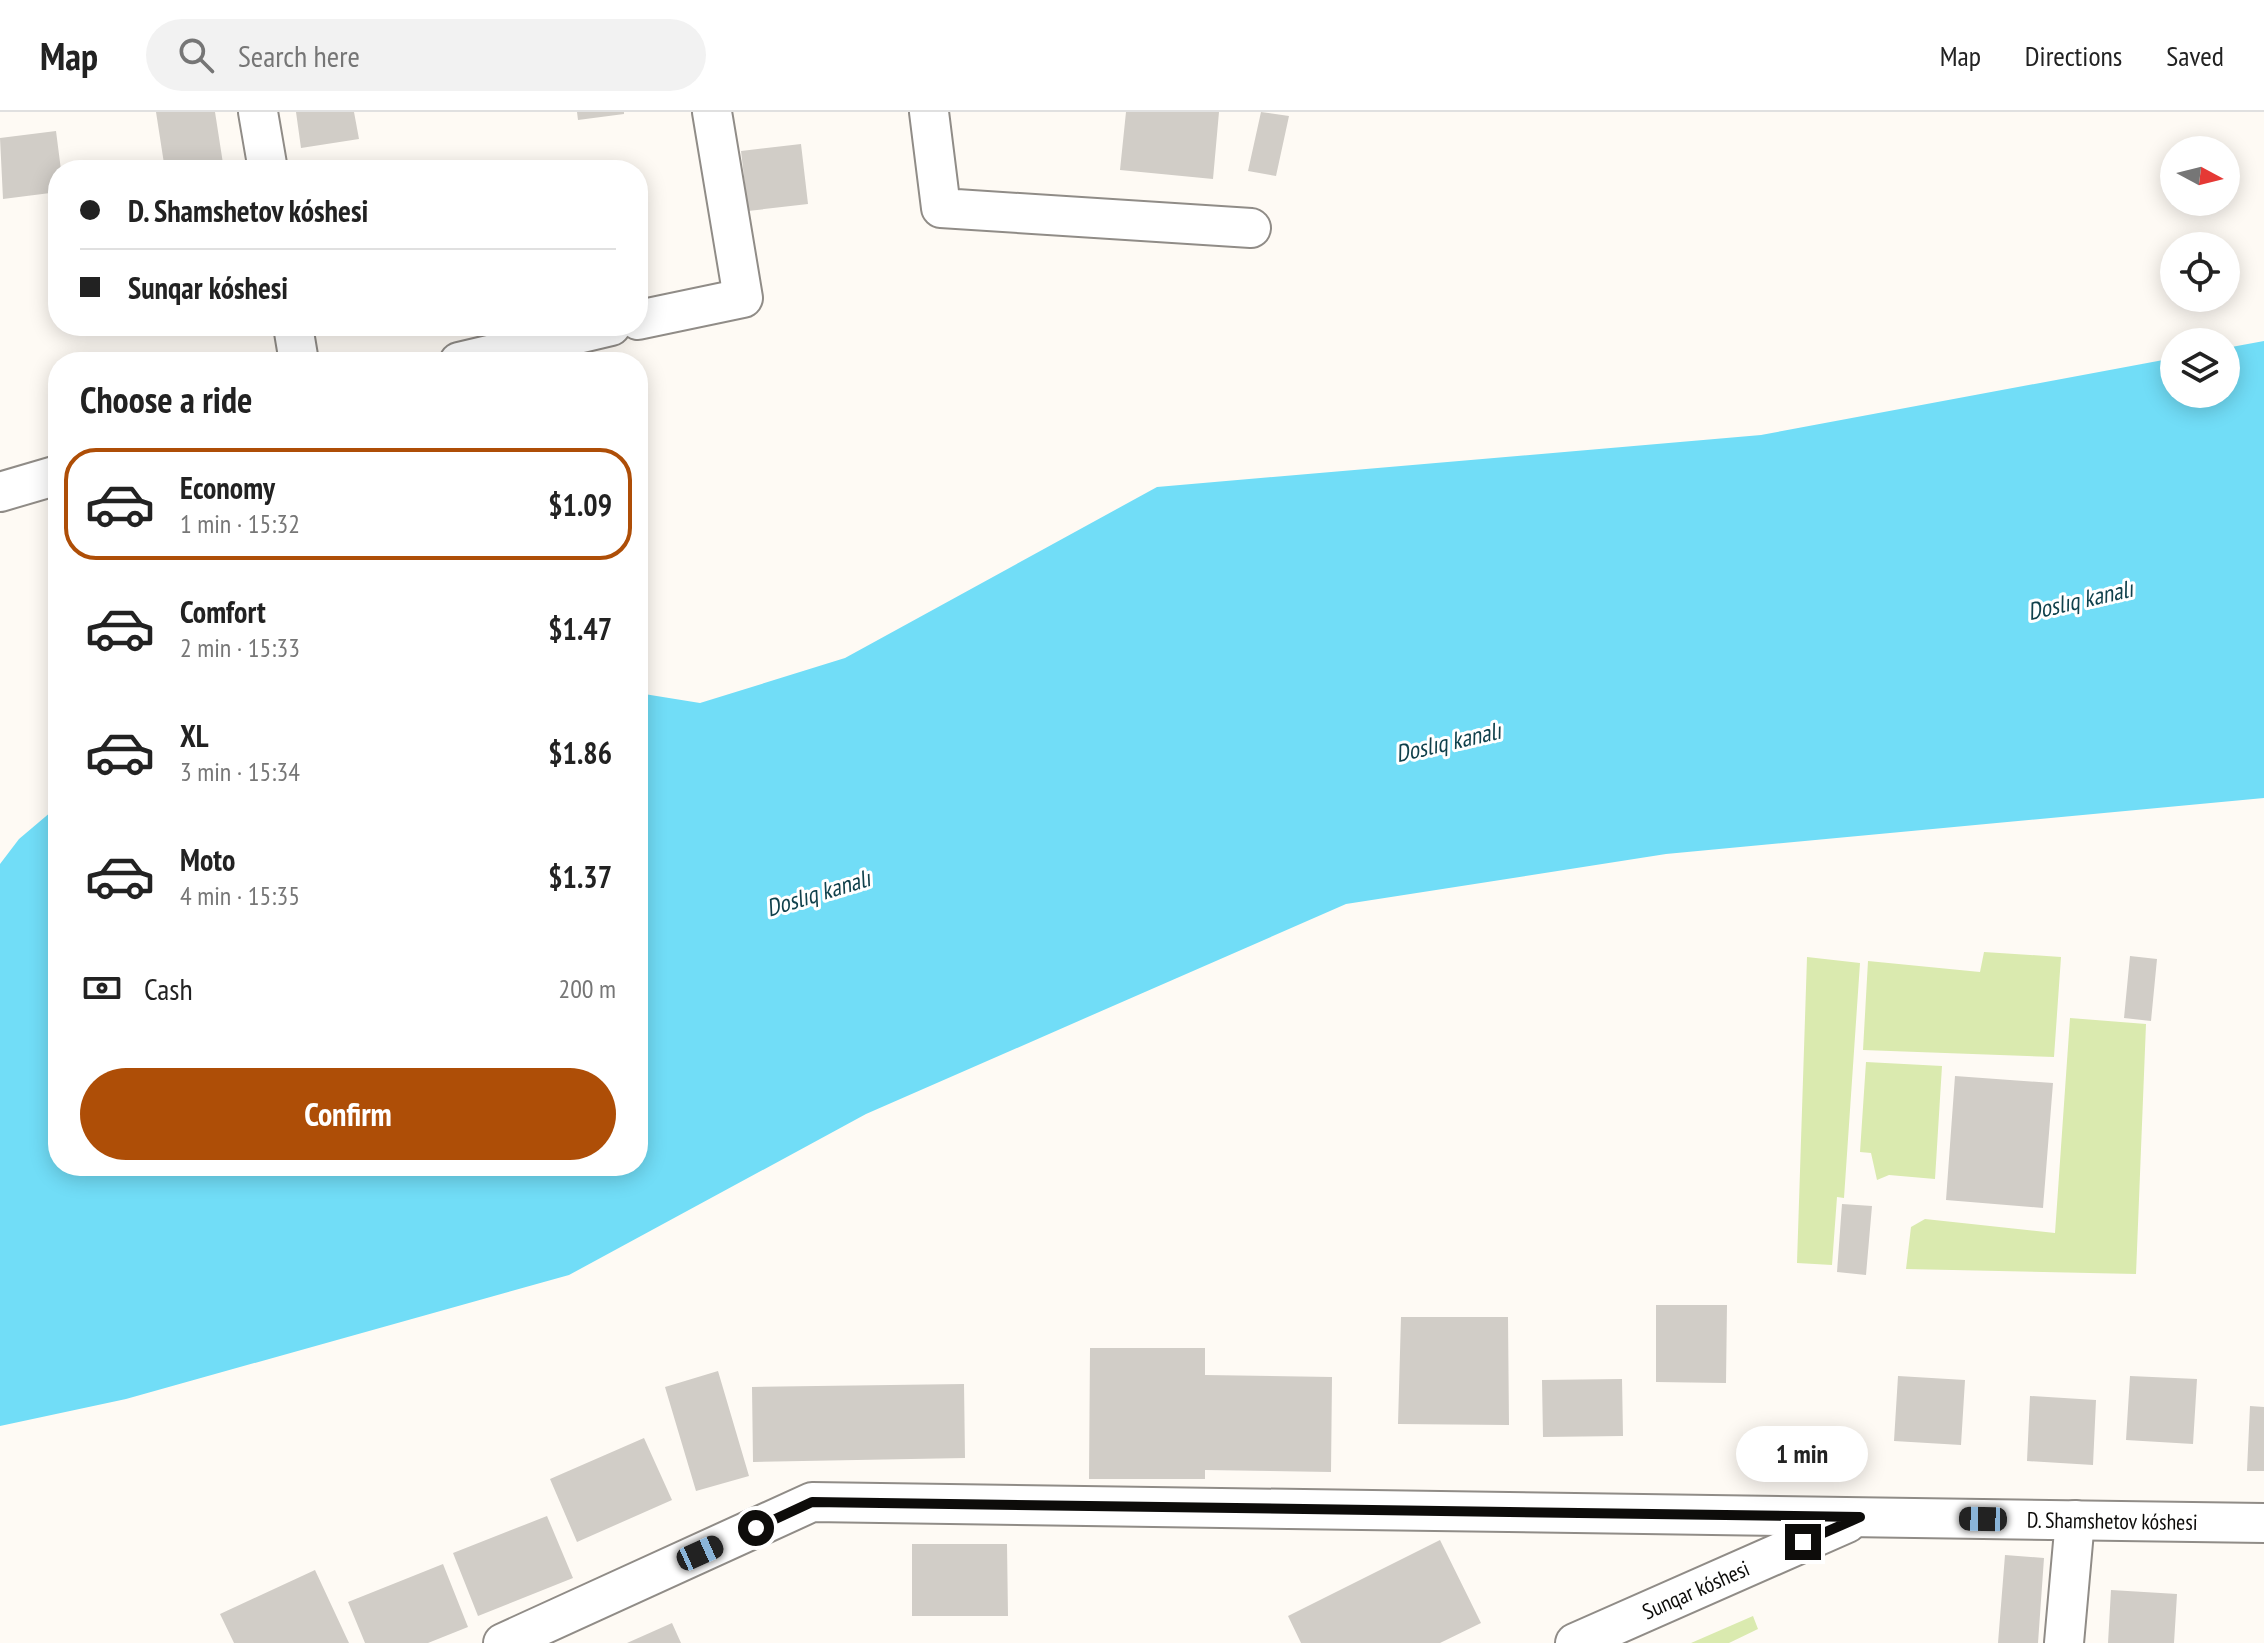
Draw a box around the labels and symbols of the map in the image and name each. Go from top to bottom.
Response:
north arrow [2160,136,2240,216]
water label: Doslıq kanalı [2024,572,2137,627]
water label: Doslıq kanalı [1392,714,1505,769]
water label: Doslıq kanalı [762,862,875,923]
callout: 1 min [1737,1426,1869,1482]
street label: D. Shamshetov kóshesi [2027,1506,2198,1536]
car [1959,1507,2007,1531]
route start [738,1510,774,1546]
route end [1785,1524,1821,1560]
car [673,1532,727,1574]
street label: Sunqar kóshesi [1638,1554,1754,1626]

